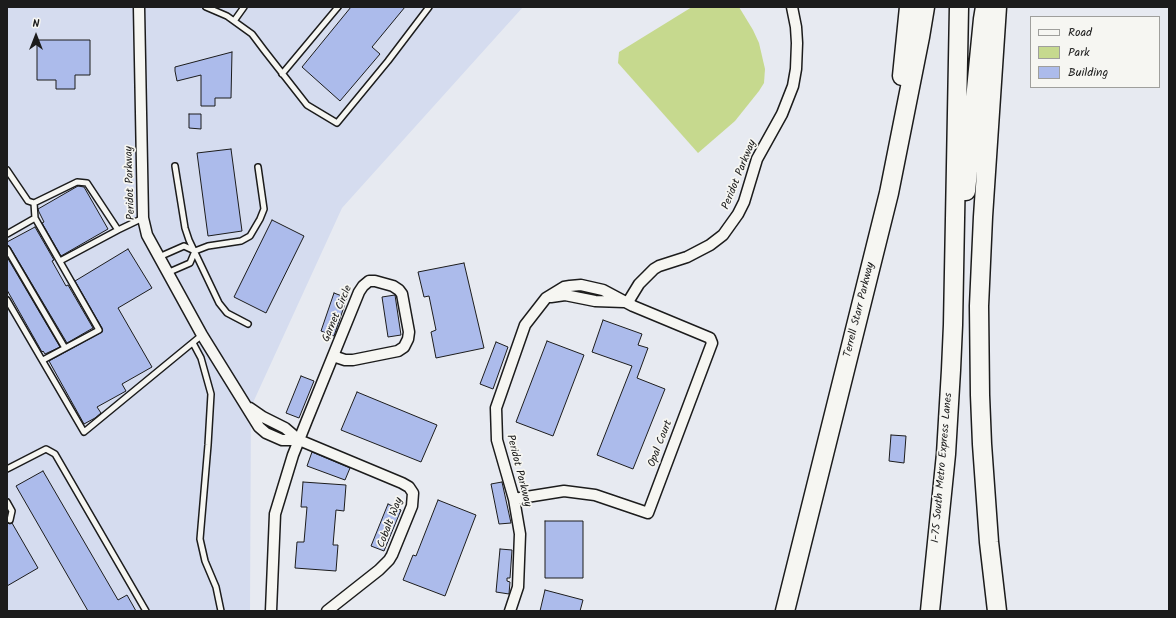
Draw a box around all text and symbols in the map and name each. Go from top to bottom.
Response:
text: N [33,15,39,33]
north arrow [16,16,56,56]
legend [1030,16,1160,88]
text: Road [1068,23,1092,42]
text: Park [1068,43,1090,62]
text: Building [1068,63,1108,82]
street label: Peridot Parkway [720,138,760,212]
street label: Peridot Parkway [123,146,139,220]
street label: Terrell Starr Parkway [842,261,878,359]
street label: Garnet Circle [320,284,356,344]
street label: I-75 South Metro Express Lanes [930,392,956,544]
street label: Opal Court [646,419,676,469]
street label: Peridot Parkway [503,434,533,508]
street label: Cobalt Way [375,496,407,550]

